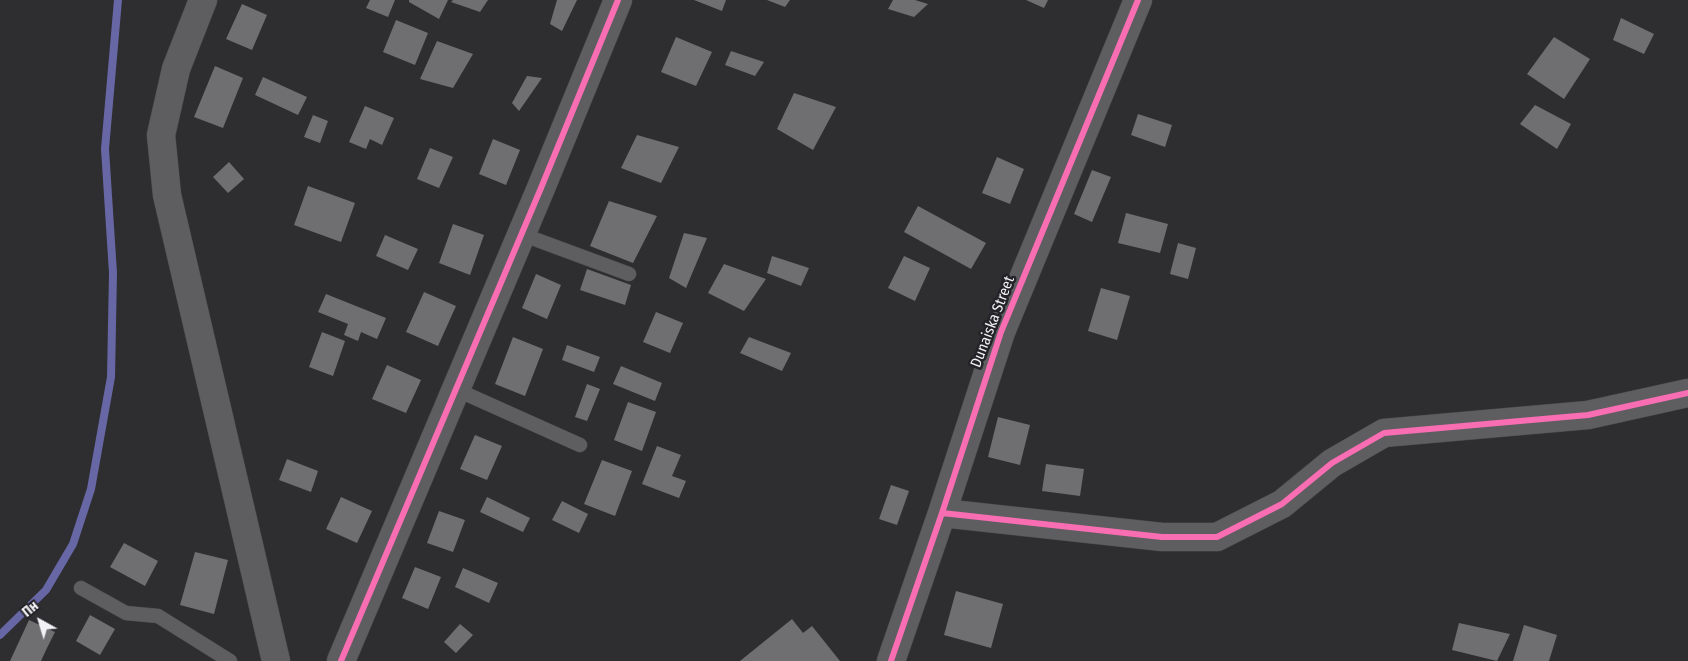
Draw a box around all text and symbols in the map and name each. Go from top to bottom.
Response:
street label: Dunaiska Street [967,274,1019,370]
north arrow [15,596,65,646]
text: Пн [19,597,42,621]

